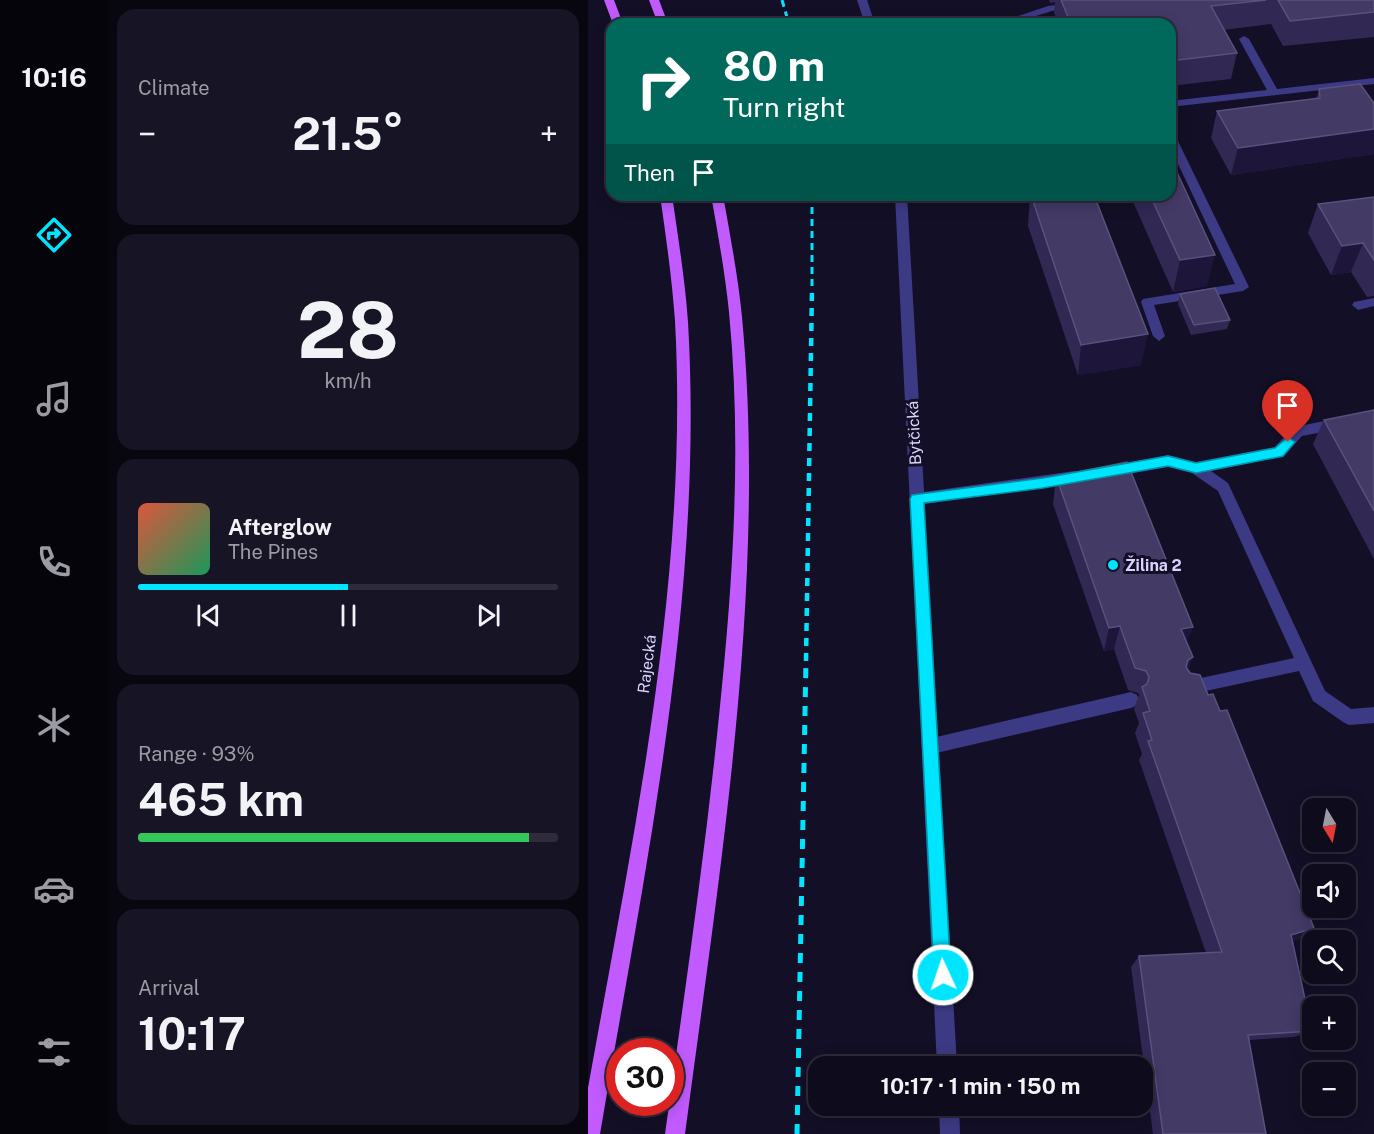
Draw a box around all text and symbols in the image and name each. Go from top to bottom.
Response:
text: 80 m [723,41,825,90]
icon: right [624,42,702,120]
text: 10:16 [21,61,87,93]
text: Climate [138,76,210,100]
text: Turn right [723,91,846,123]
text: 21.5° [292,107,404,160]
text: − [138,115,156,153]
text: + [540,115,558,153]
icon: arrive [687,156,720,189]
text: Then [624,160,675,186]
icon: directions [33,214,75,256]
text: 28 [297,284,399,376]
text: km/h [324,369,372,393]
icon: music [33,378,75,420]
pin [1262,380,1313,442]
icon: arrive [1271,389,1304,422]
street label: Bytčická [903,400,925,466]
text: Afterglow [228,514,332,540]
text: The Pines [228,540,318,564]
icon: phone [33,541,75,583]
place label: Žilina 2 [1125,555,1182,575]
marker: Žilina 2 [1106,558,1120,572]
icon: previous [192,599,225,632]
icon: pause [332,599,365,632]
icon: next [472,599,505,632]
street label: Rajecká [634,634,660,694]
icon: climate [33,704,75,746]
text: Range · 93% [138,742,254,766]
text: 465 km [138,773,304,826]
north arrow [1302,798,1356,852]
map controls [1302,798,1356,1116]
button: sound [1302,864,1356,918]
icon: car [33,868,75,910]
button: search [1302,930,1356,984]
position arrow [911,943,975,1007]
text: Arrival [138,976,200,1000]
button: + [1302,996,1356,1050]
text: 10:17 [138,1007,246,1060]
icon: filters [33,1031,75,1073]
speed limit sign: 30 [606,1038,684,1116]
button: − [1302,1062,1356,1116]
text: 10:17 · 1 min · 150 m [881,1073,1081,1099]

